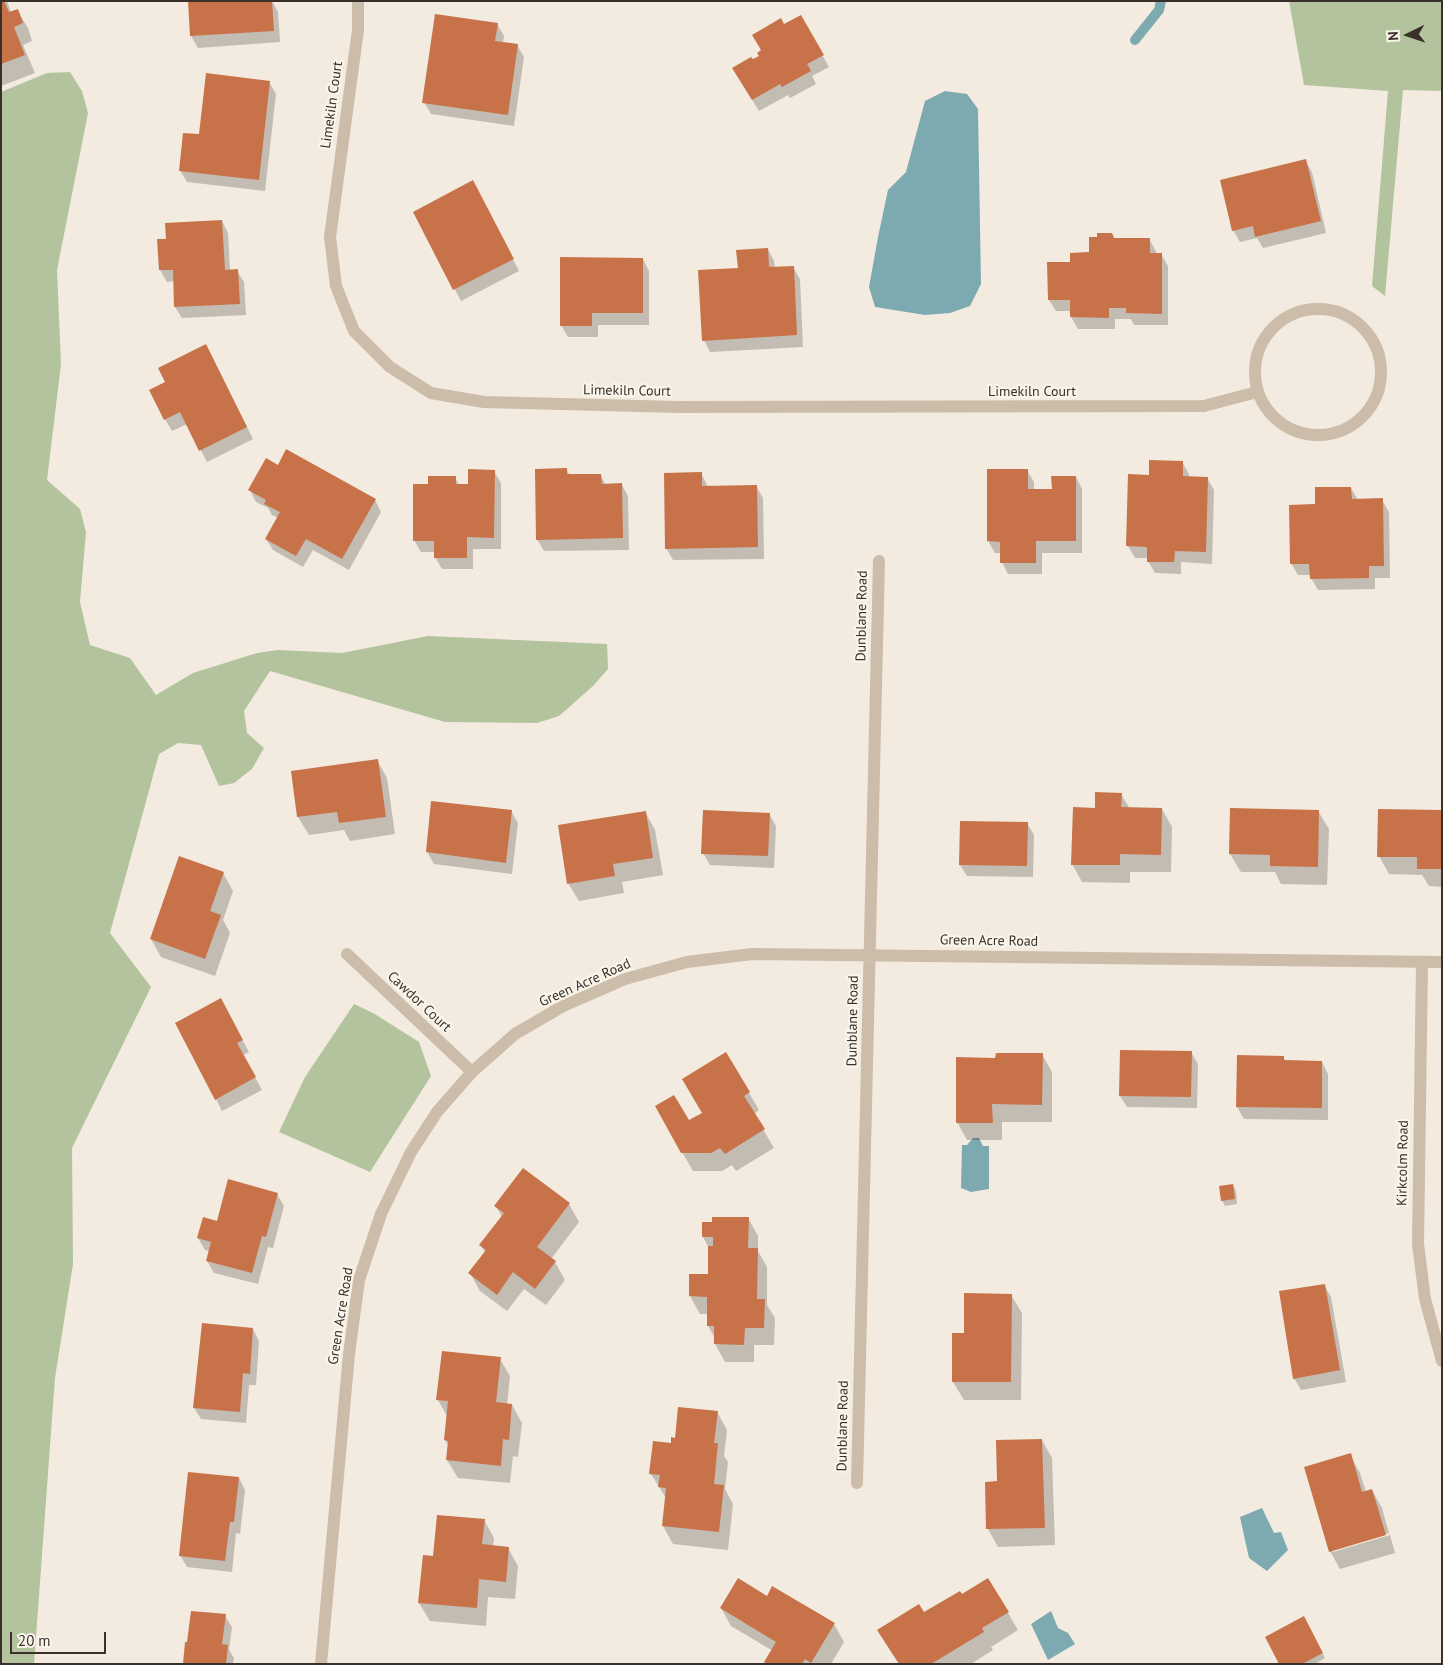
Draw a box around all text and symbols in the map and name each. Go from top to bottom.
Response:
north arrow [1383,10,1433,60]
text: N [1384,31,1402,41]
street label: Limekiln Court [318,60,346,150]
street label: Limekiln Court [583,382,671,400]
street label: Limekiln Court [988,384,1076,400]
street label: Dunblane Road [853,570,871,662]
street label: Green Acre Road [940,932,1038,950]
street label: Green Acre Road [537,955,633,1011]
street label: Cawdor Court [384,968,454,1036]
street label: Dunblane Road [844,975,862,1067]
street label: Kirkcolm Road [1394,1120,1412,1206]
street label: Green Acre Road [325,1266,357,1366]
street label: Dunblane Road [834,1380,852,1472]
scale bar [12,1622,109,1654]
text: 20 m [18,1631,51,1650]

